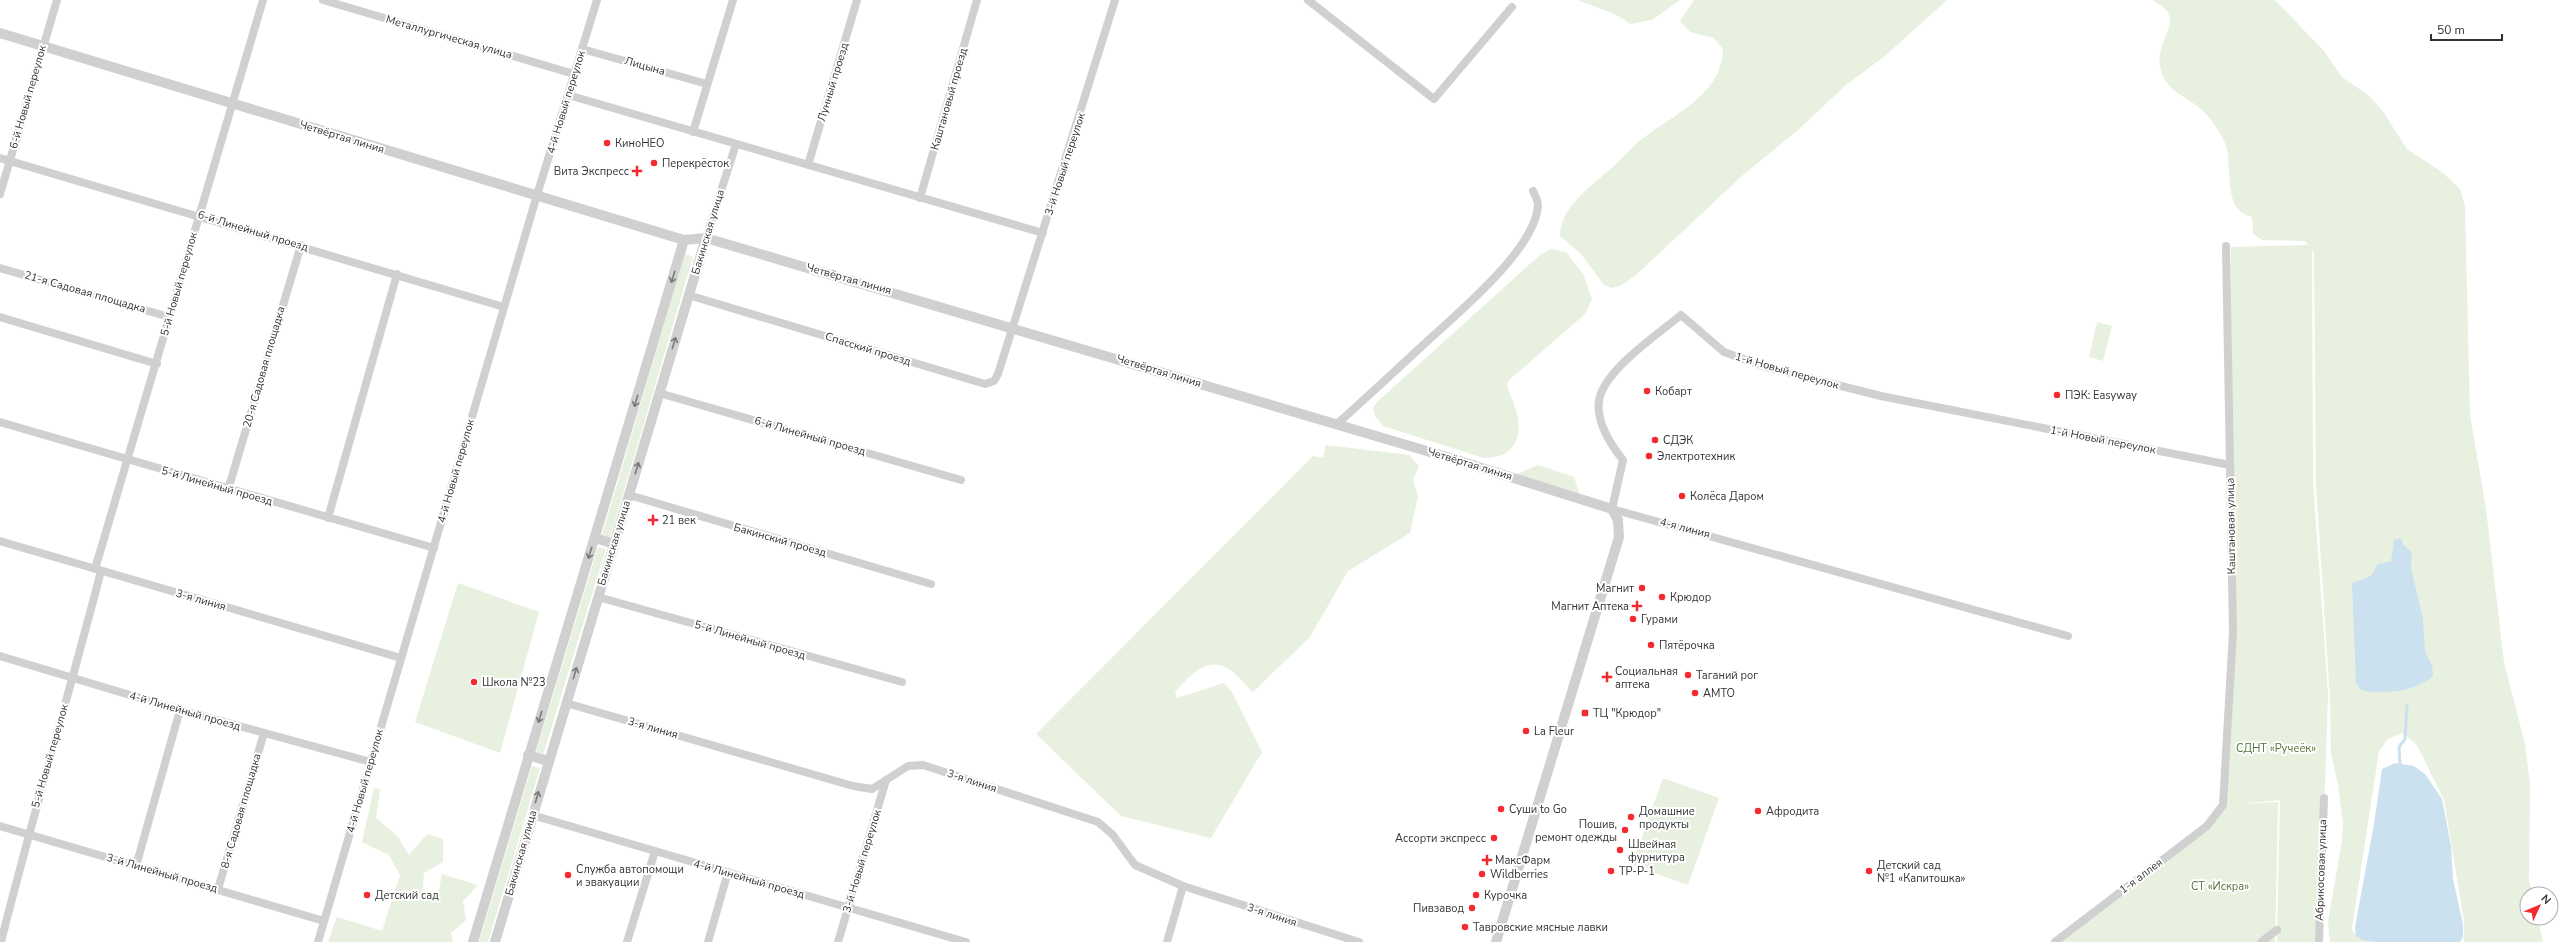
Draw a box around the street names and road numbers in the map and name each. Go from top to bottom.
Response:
street label: Металлургическая улица [384,12,514,62]
street label: Лунный проезд [814,40,852,123]
street label: 6-й Новый переулок [6,43,50,150]
street label: Каштановый проезд [927,46,971,152]
street label: 4-й Новый переулок [543,48,589,155]
street label: Лицына [623,53,667,79]
street label: 3-й Новый переулок [1041,111,1089,217]
street label: Четвёртая линия [298,117,386,157]
street label: Бакинская улица [688,188,728,276]
street label: 6-й Линейный проезд [196,207,311,255]
street label: 5-й Новый переулок [157,230,201,337]
street label: Четвёртая линия [805,260,893,298]
street label: 21-я Садовая площадка [23,267,147,317]
street label: 20-я Садовая площадка [239,305,289,429]
street label: Спасский проезд [823,329,913,369]
street label: 1-й Новый переулок [1734,349,1841,393]
street label: Четвёртая линия [1115,351,1203,391]
street label: 6-й Линейный проезд [753,413,868,459]
street label: 4-й Новый переулок [434,417,478,524]
street label: 1-й Новый переулок [2049,422,2157,458]
street label: Четвёртая линия [1426,444,1514,484]
street label: 5-й Линейный проезд [160,463,275,509]
street label: Каштановая улица [2223,477,2239,574]
street label: Бакинская улица [594,499,634,587]
street label: 4-я линия [1658,514,1712,542]
street label: Бакинский проезд [732,520,829,561]
street label: 3-я линия [174,586,228,614]
street label: 5-й Линейный проезд [693,617,808,663]
street label: 4-й Линейный проезд [128,688,243,734]
street label: 5-й Новый переулок [28,702,72,809]
street label: 3-я линия [626,714,680,742]
street label: 4-й Новый переулок [343,727,387,834]
street label: 8-я Садовая площадка [217,752,265,870]
street label: 3-я линия [945,766,999,796]
street label: 3-й Новый переулок [839,807,885,914]
street label: Бакинская улица [502,808,540,897]
street label: Абрикосовая улица [2312,819,2330,921]
street label: 3-й Линейный проезд [105,850,220,896]
street label: 1-я аллея [2116,855,2166,897]
street label: 4-й Линейный проезд [692,856,807,902]
street label: 3-я линия [1245,900,1299,930]

